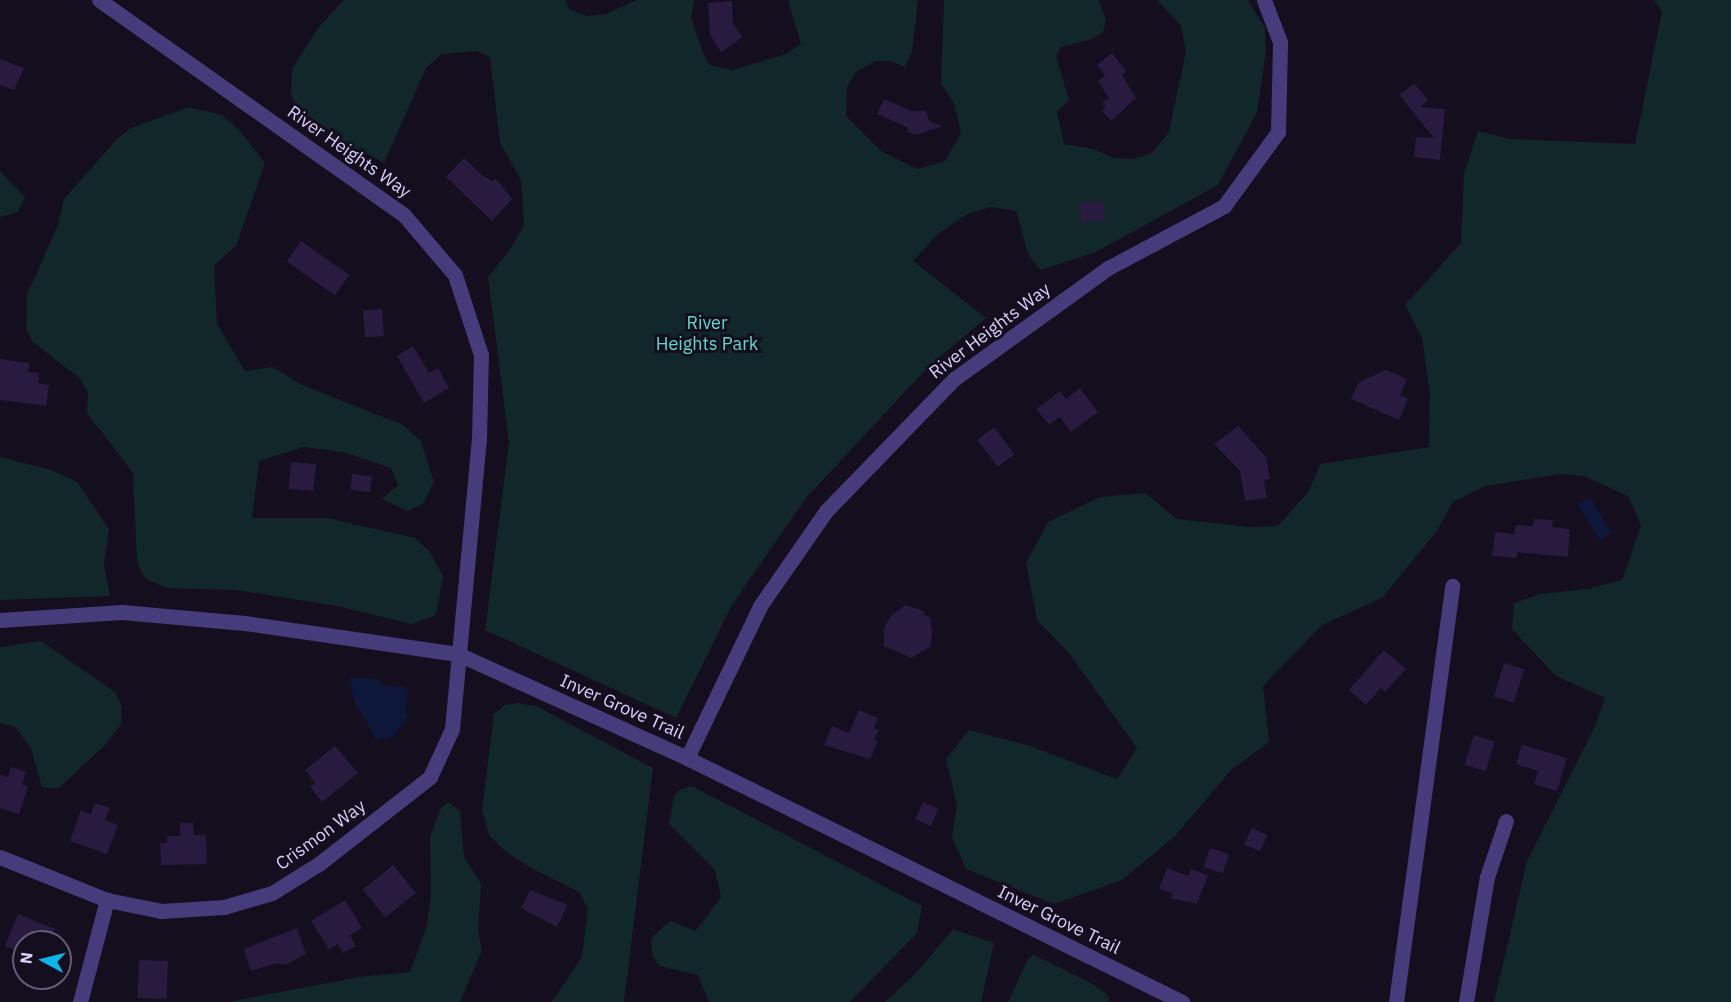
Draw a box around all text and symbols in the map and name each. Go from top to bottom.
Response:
street label: River Heights Way [283,101,415,203]
street label: River Heights Way [925,278,1055,384]
park label: River Heights Park [656,313,758,356]
street label: Inver Grove Trail [557,670,687,744]
street label: Crismon Way [272,795,370,875]
street label: Inver Grove Trail [994,881,1124,959]
north arrow [12,930,72,990]
text: N [15,951,37,965]

